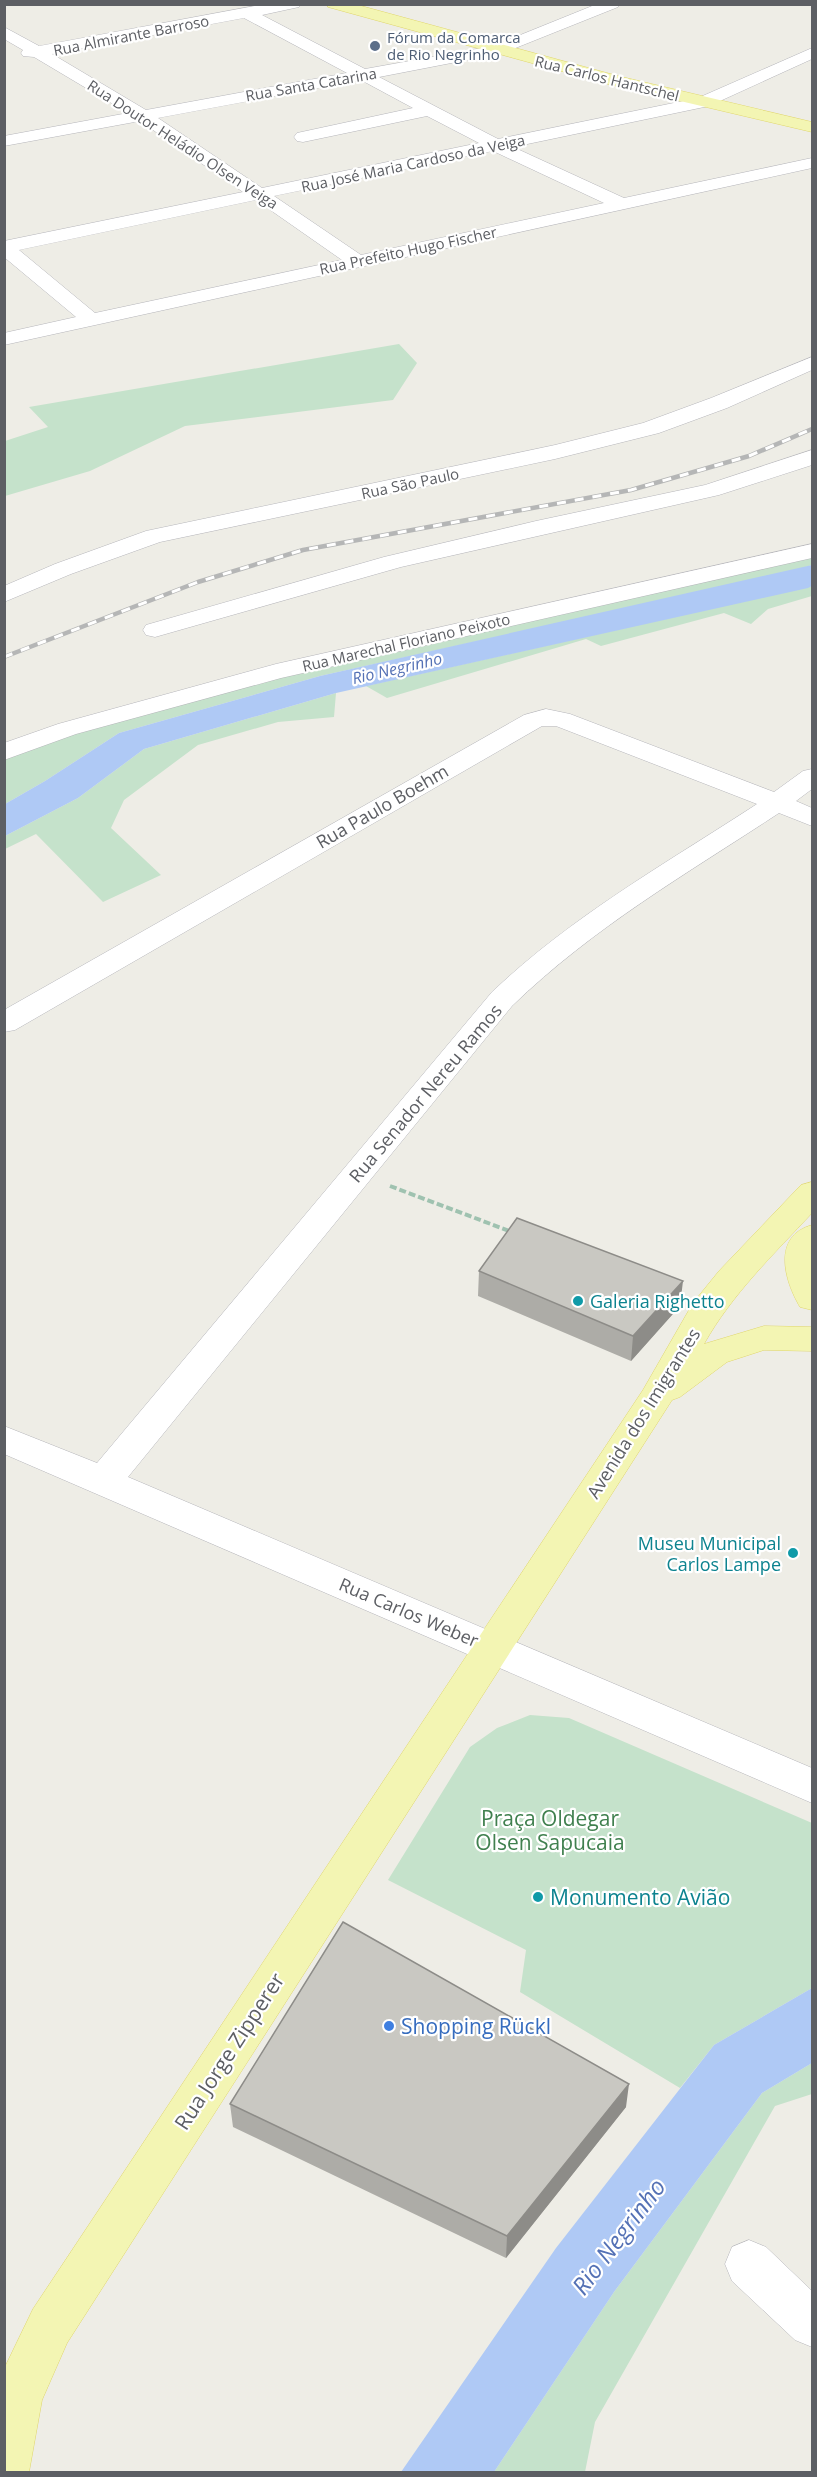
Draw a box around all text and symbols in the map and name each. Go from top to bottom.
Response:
street label: Rua Almirante Barroso [51,10,211,60]
place label: Fórum da Comarca de Rio Negrinho [387,27,521,64]
marker: Fórum da Comarca de Rio Negrinho [368,39,382,53]
street label: Rua Carlos Hantschel [533,50,681,106]
street label: Rua Santa Catarina [244,63,378,105]
street label: Rua Doutor Heládio Olsen Veiga [84,75,282,213]
street label: Rua José Maria Cardoso da Veiga [299,129,527,197]
street label: Rua Prefeito Hugo Fischer [318,221,498,279]
street label: Rua São Paulo [359,463,461,503]
street label: Rua Marechal Floriano Peixoto [300,608,512,676]
water label: Rio Negrinho [350,647,444,689]
street label: Rua Paulo Boehm [311,758,453,854]
street label: Rua Senador Nereu Ramos [343,999,507,1187]
place label: Galeria Righetto [590,1289,725,1313]
marker: Galeria Righetto [571,1294,585,1308]
street label: Avenida dos Imigrantes [581,1323,705,1503]
place label: Museu Municipal Carlos Lampe [638,1531,781,1576]
marker: Museu Municipal Carlos Lampe [786,1546,800,1560]
street label: Rua Carlos Weber [336,1572,483,1652]
park label: Praça Oldegar Olsen Sapucaia [475,1804,625,1856]
place label: Monumento Avião [550,1883,730,1911]
marker: Monumento Avião [531,1890,545,1904]
street label: Rua Jorge Zipperer [168,1967,291,2135]
place label: Shopping Rückl [401,2012,551,2040]
marker: Shopping Rückl [382,2019,396,2033]
water label: Rio Negrinho [563,2171,673,2301]

